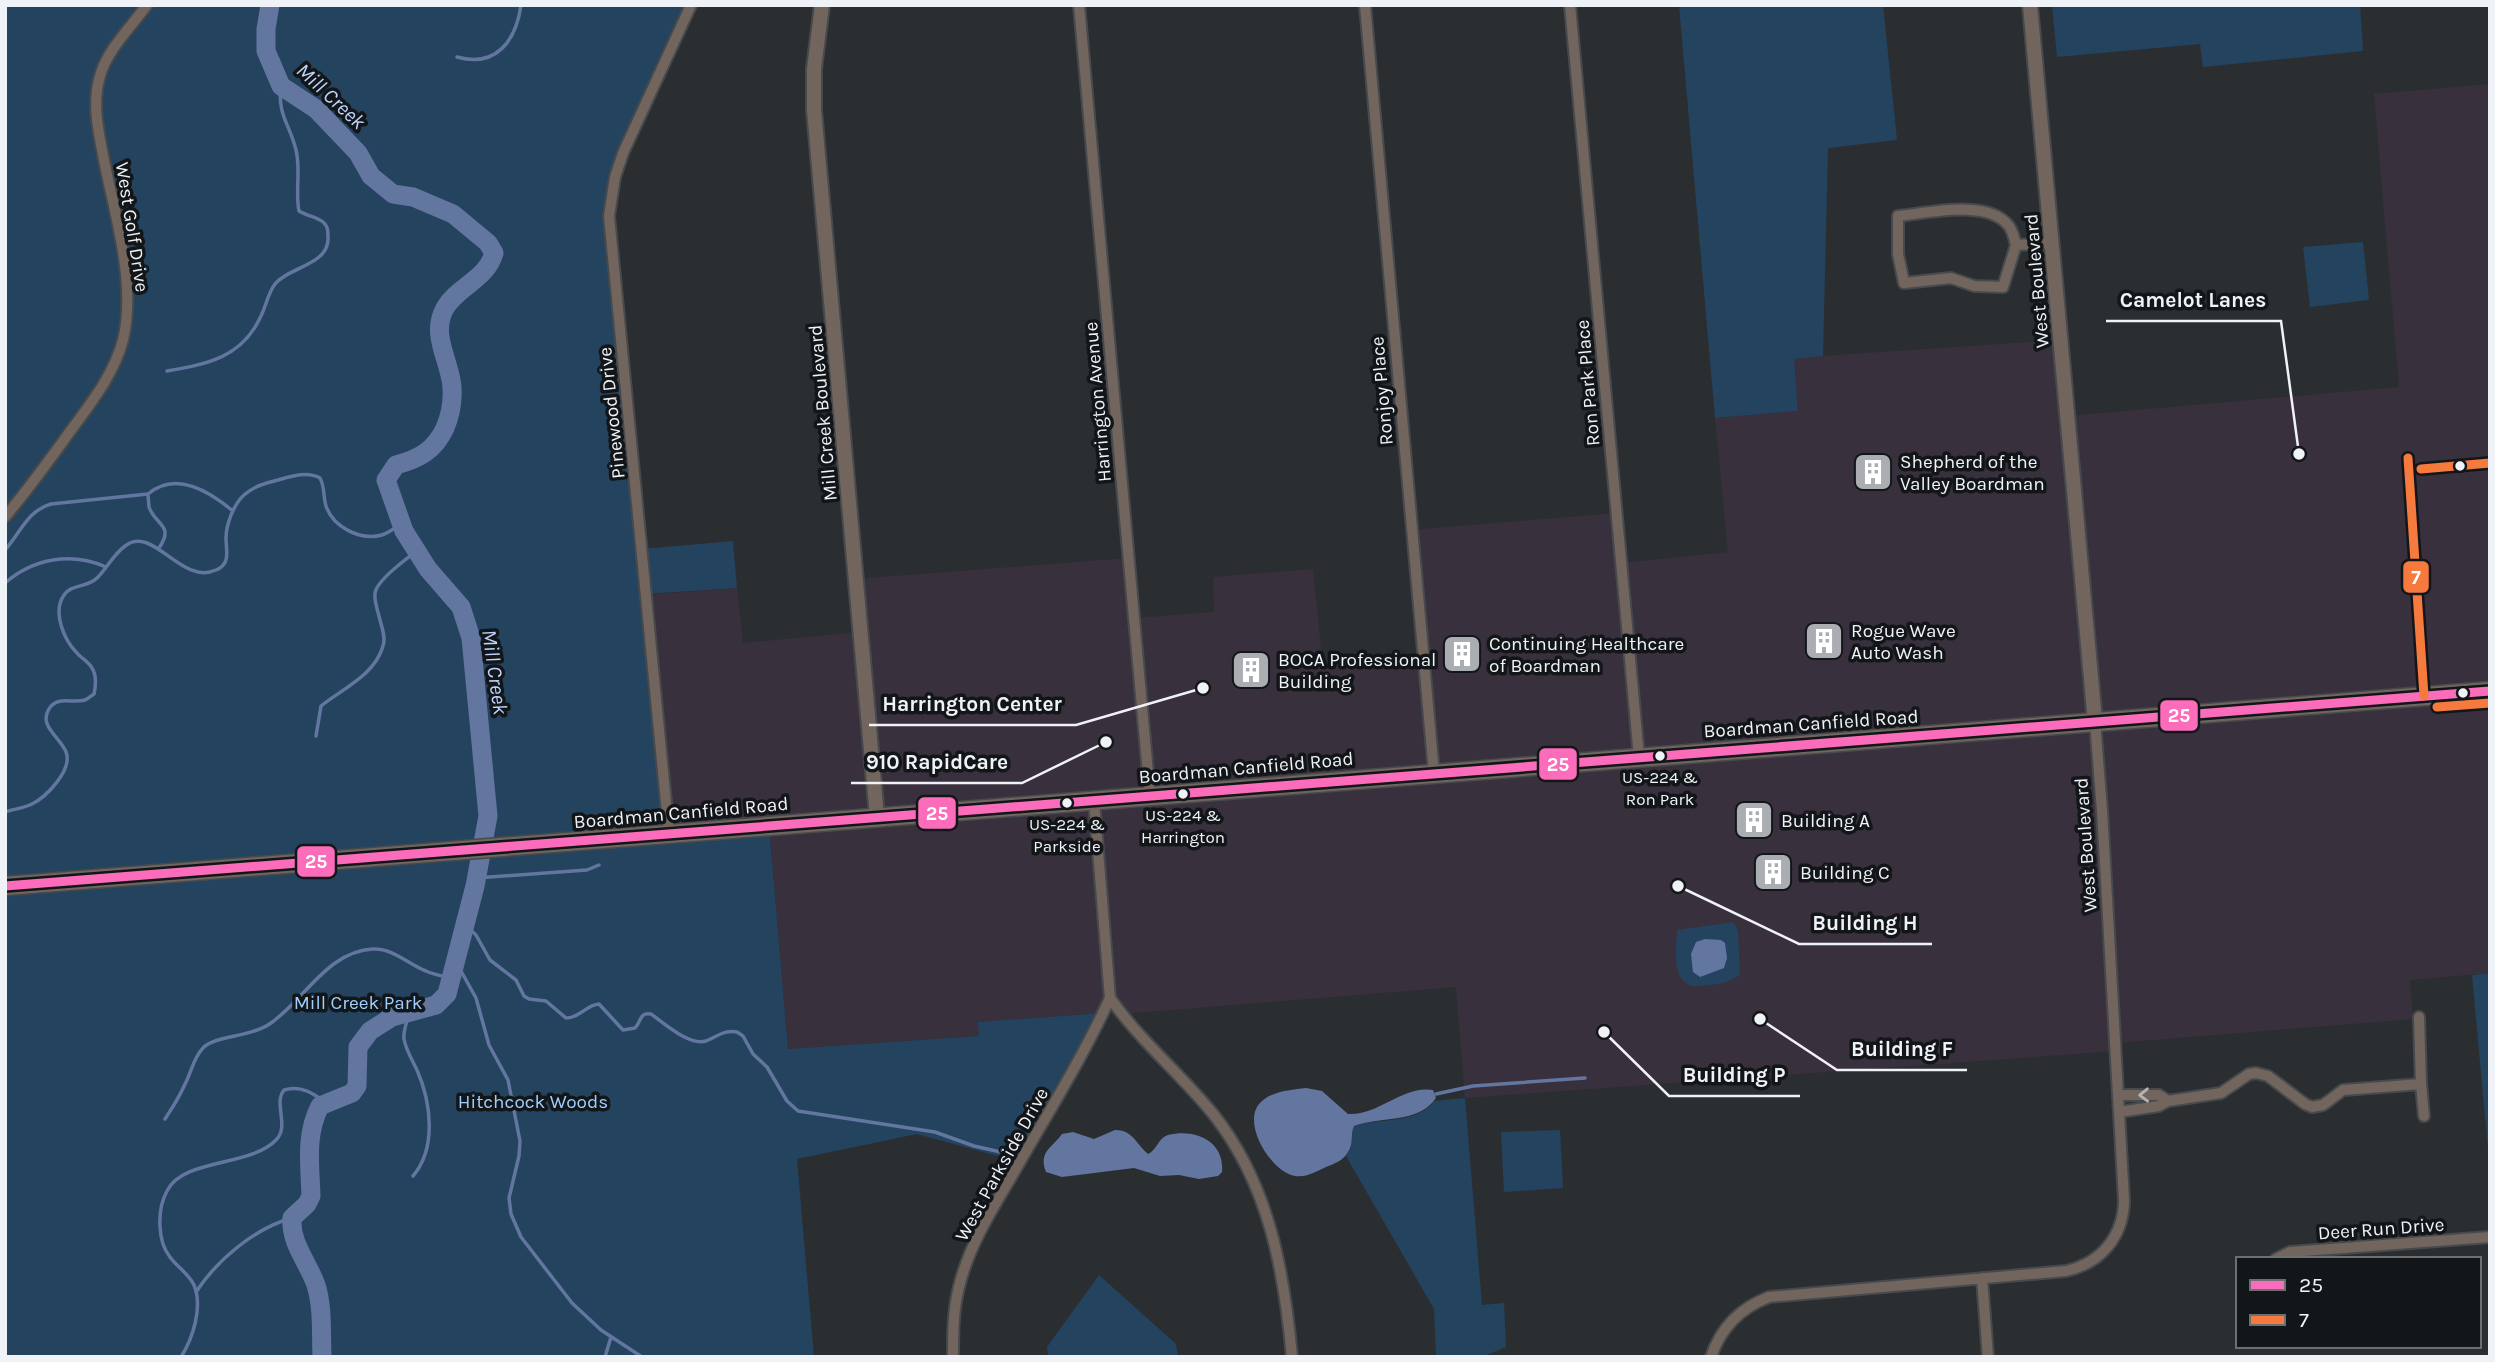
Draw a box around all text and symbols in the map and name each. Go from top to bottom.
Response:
water label: Mill Creek [291,58,371,134]
street label: West Golf Drive [111,161,153,294]
street label: West Boulevard [2020,213,2054,349]
callout: Camelot Lanes [2106,279,2281,321]
text: Camelot Lanes [2120,288,2266,312]
street label: Ron Park Place [1572,319,1604,447]
street label: Harrington Avenue [1080,321,1116,483]
street label: Mill Creek Boulevard [804,324,842,502]
street label: Ronjoy Place [1366,336,1398,446]
street label: Pinewood Drive [594,346,630,480]
building icon: Shepherd of the Valley Boardman [1852,451,1894,493]
place label: Shepherd of the Valley Boardman [1900,451,2045,495]
unlabelled marker [2453,459,2467,473]
line badge: 7 [2402,560,2430,594]
text: 7 [2411,567,2421,589]
building icon: Rogue Wave Auto Wash [1803,620,1845,662]
place label: Rogue Wave Auto Wash [1851,620,1956,664]
water label: Mill Creek [477,628,513,716]
building icon: Continuing Healthcare of Boardman [1441,633,1483,675]
place label: Continuing Healthcare of Boardman [1489,633,1684,677]
building icon: BOCA Professional Building [1230,649,1272,691]
place label: BOCA Professional Building [1278,649,1436,693]
callout: Harrington Center [869,683,1076,725]
unlabelled marker [2456,686,2470,700]
text: Harrington Center [882,692,1063,716]
line badge: 25 [2159,699,2199,732]
text: 25 [2168,705,2190,727]
street label: Boardman Canfield Road [1703,706,1919,742]
callout: 910 RapidCare [851,741,1022,783]
line badge: 25 [1538,747,1578,781]
street label: Boardman Canfield Road [1138,748,1354,788]
marker: US-224 & Ron Park [1653,749,1667,763]
text: 910 RapidCare [866,750,1008,774]
text: 25 [1547,754,1569,776]
place label: US-224 & Ron Park [1622,767,1698,809]
street label: West Boulevard [2070,777,2102,913]
marker: US-224 & Harrington [1176,787,1190,801]
street label: Boardman Canfield Road [573,793,789,833]
line badge: 25 [917,796,957,830]
marker: US-224 & Parkside [1060,796,1074,810]
building icon: Building A [1733,799,1775,841]
text: 25 [926,803,948,825]
place label: US-224 & Harrington [1141,805,1225,847]
place label: Building A [1781,810,1870,832]
place label: US-224 & Parkside [1029,814,1105,856]
line badge: 25 [296,845,336,878]
text: 25 [305,851,327,873]
building icon: Building C [1752,851,1794,893]
place label: Building C [1800,862,1890,884]
callout: Building H [1799,902,1932,944]
text: Building H [1812,911,1918,935]
park label: Mill Creek Park [294,992,423,1014]
callout: Building F [1837,1028,1967,1070]
text: Building F [1851,1037,1953,1061]
callout: Building P [1669,1054,1800,1096]
text: Building P [1683,1063,1785,1087]
street label: West Parkside Drive [951,1084,1053,1245]
one-way arrow [2139,1087,2149,1103]
park label: Hitchcock Woods [458,1091,608,1113]
street label: Deer Run Drive [2317,1214,2445,1244]
legend [2236,1257,2481,1348]
text: 25 [2299,1273,2323,1297]
text: 7 [2299,1308,2309,1332]

